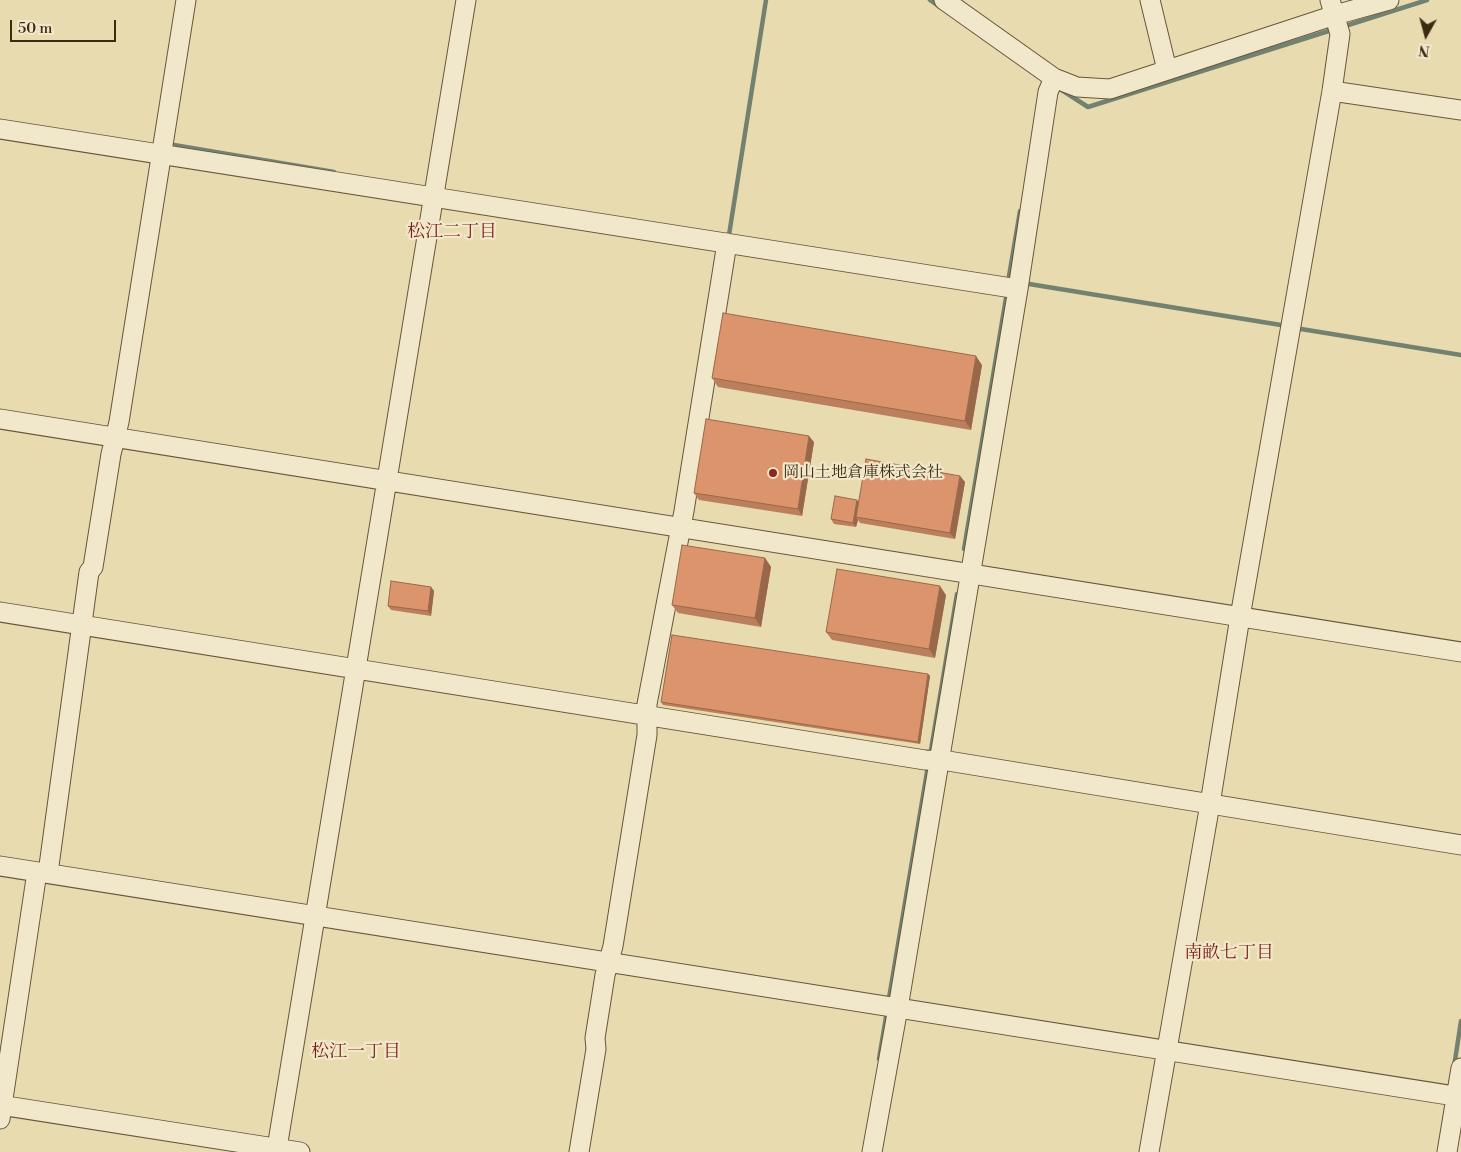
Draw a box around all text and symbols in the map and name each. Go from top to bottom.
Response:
scale bar [12,10,119,42]
north arrow [1401,10,1451,60]
text: 50 m [18,19,52,38]
text: N [1418,40,1431,59]
district label: 松江二丁目 [407,222,497,244]
place label: 岡山土地倉庫株式会社 [783,463,943,483]
marker: 岡山土地倉庫株式会社 [767,467,779,479]
district label: 南畝七丁目 [1184,943,1274,965]
district label: 松江一丁目 [311,1042,401,1064]

